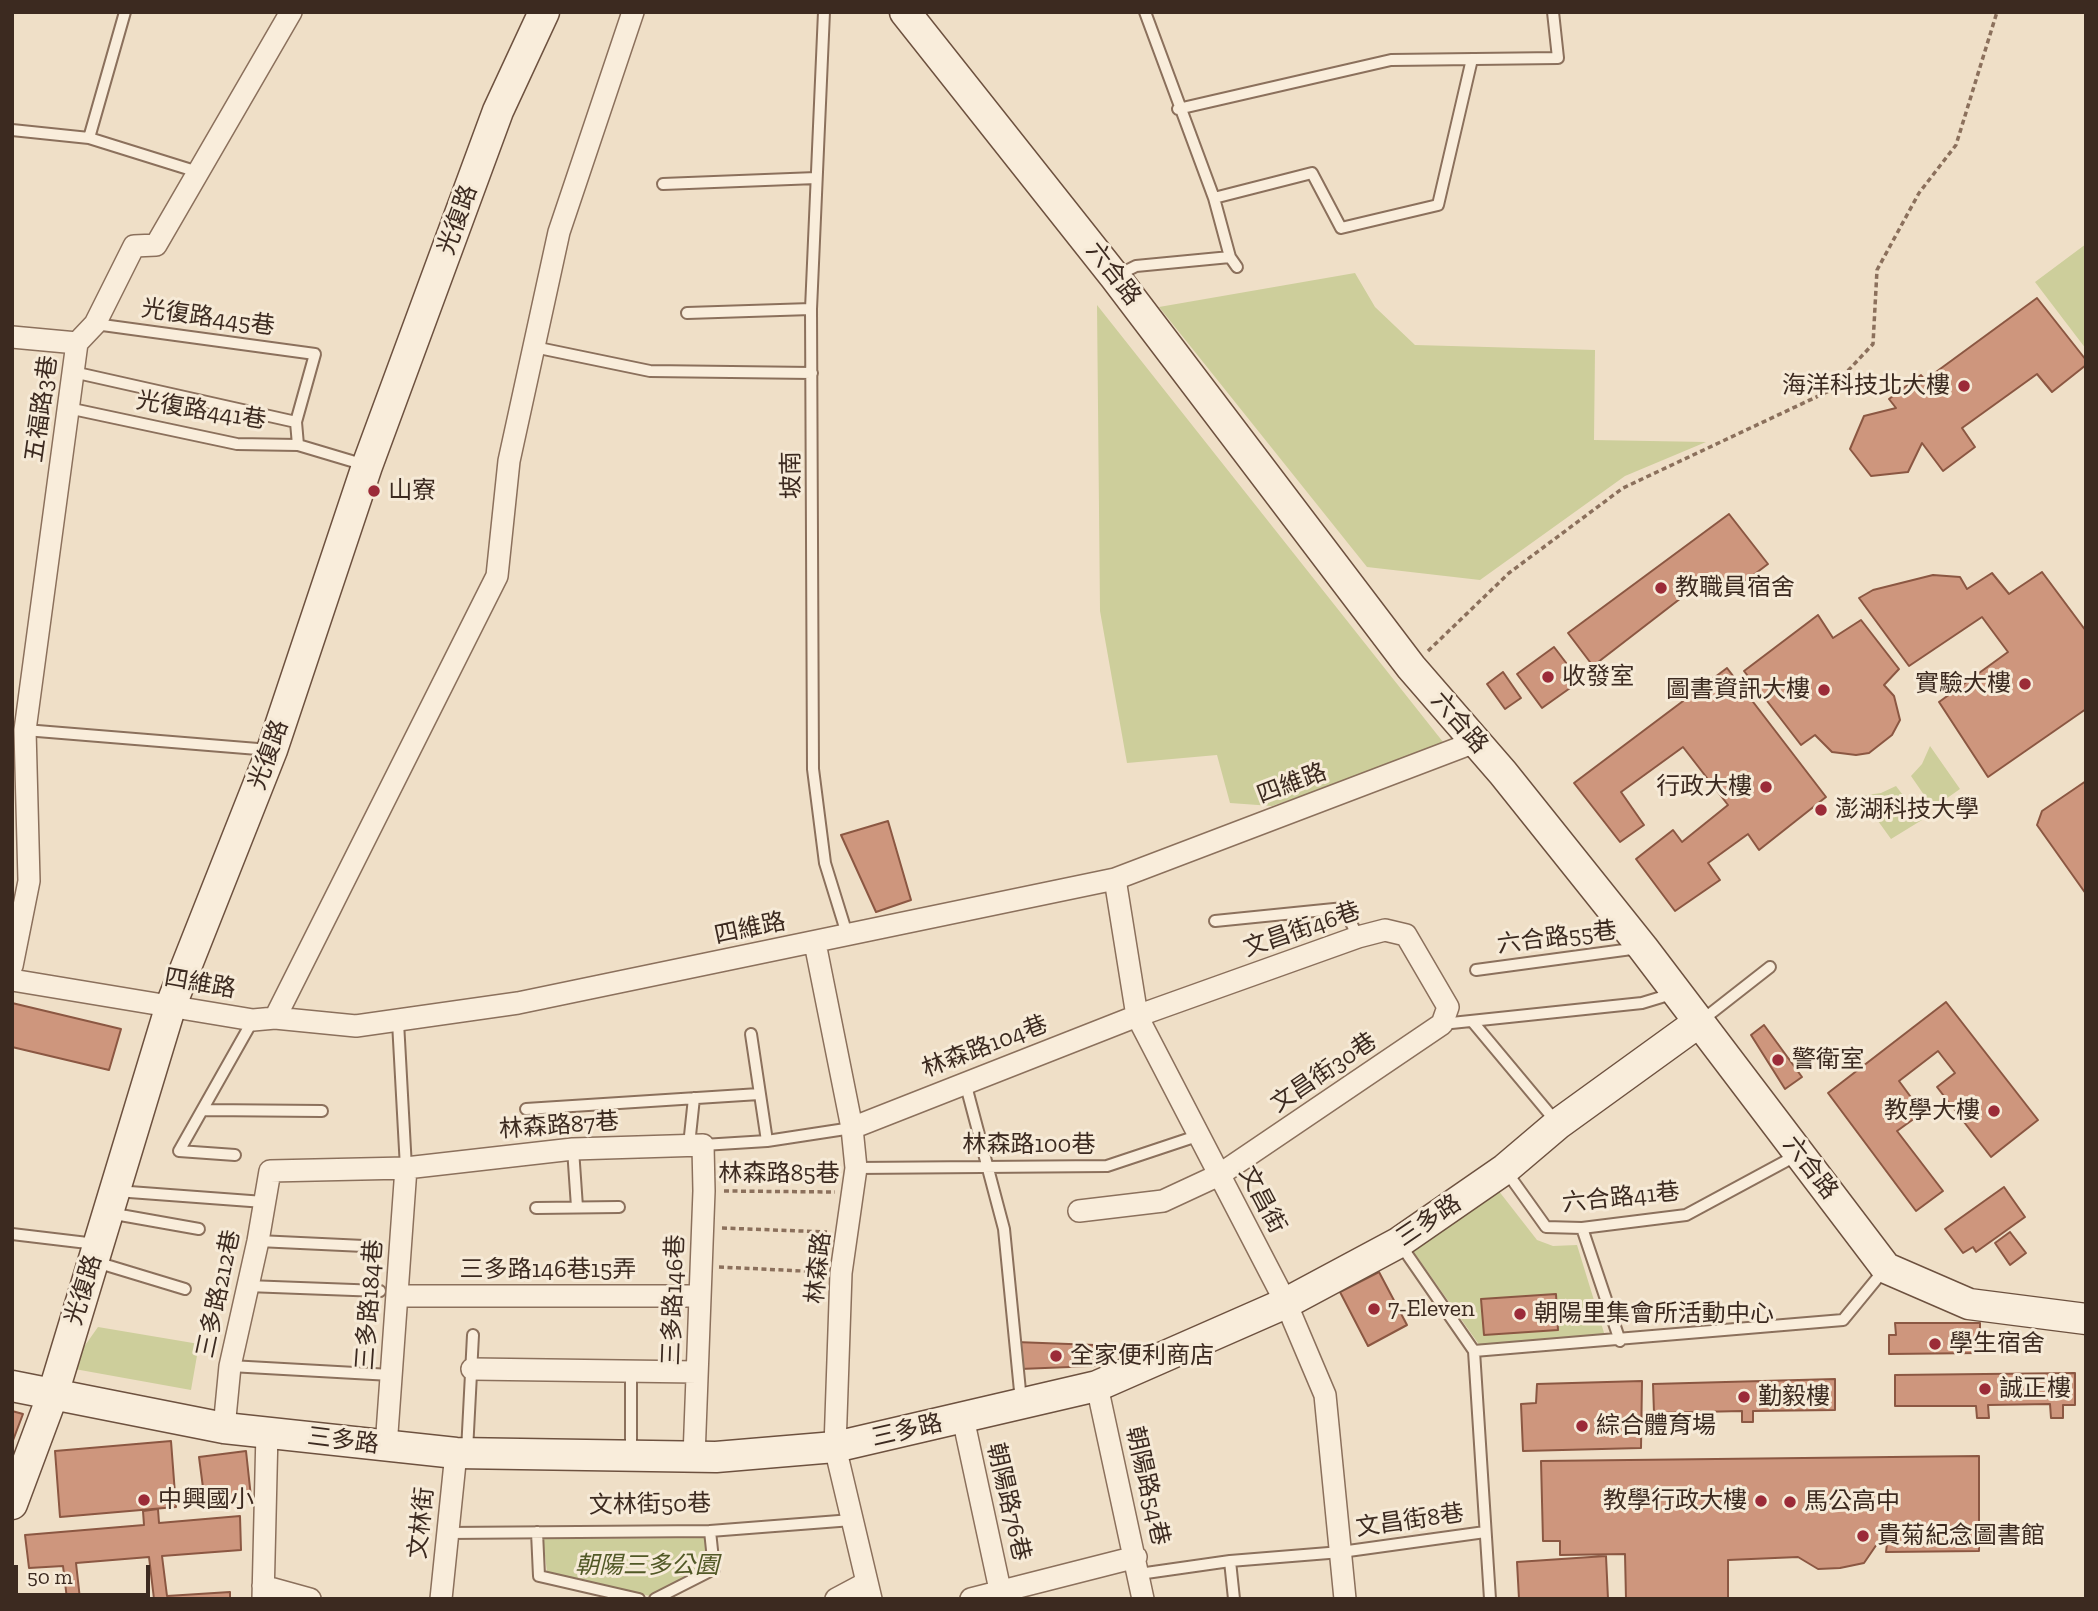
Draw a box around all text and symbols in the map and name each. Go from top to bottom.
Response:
street label: 光復路 [432,181,484,259]
street label: 六合路 [1079,237,1147,311]
street label: 光復路445巷 [140,294,276,342]
street label: 五福路3巷 [20,354,64,464]
place label: 海洋科技北大樓 [1782,372,1950,400]
marker: 海洋科技北大樓 [1956,378,1972,394]
street label: 光復路441巷 [134,387,268,435]
street label: 坡南 [777,451,807,499]
place label: 山寮 [388,477,436,505]
marker: 山寮 [366,483,382,499]
place label: 教職員宿舍 [1675,574,1795,602]
marker: 教職員宿舍 [1653,580,1669,596]
place label: 收發室 [1562,663,1634,691]
marker: 收發室 [1540,669,1556,685]
place label: 實驗大樓 [1915,670,2011,698]
place label: 圖書資訊大樓 [1666,676,1810,704]
marker: 實驗大樓 [2017,676,2033,692]
marker: 圖書資訊大樓 [1816,682,1832,698]
street label: 六合路 [1425,686,1493,760]
street label: 光復路 [243,716,295,794]
street label: 四維路 [1253,758,1331,810]
place label: 行政大樓 [1656,773,1752,801]
marker: 行政大樓 [1758,779,1774,795]
place label: 澎湖科技大學 [1835,796,1979,824]
marker: 澎湖科技大學 [1813,802,1829,818]
street label: 文昌街46巷 [1240,897,1364,963]
street label: 四維路 [712,907,788,951]
street label: 六合路55巷 [1495,916,1619,960]
street label: 四維路 [162,964,238,1004]
street label: 林森路104巷 [918,1010,1052,1084]
street label: 文昌街30巷 [1266,1027,1382,1119]
place label: 警衛室 [1792,1046,1864,1074]
marker: 警衛室 [1770,1052,1786,1068]
place label: 教學大樓 [1884,1097,1980,1125]
marker: 教學大樓 [1986,1103,2002,1119]
street label: 林森路87巷 [498,1107,620,1145]
street label: 林森路100巷 [963,1131,1095,1159]
street label: 六合路 [1776,1131,1844,1205]
street label: 林森路85巷 [718,1160,840,1188]
street label: 文昌街 [1232,1161,1292,1239]
street label: 六合路41巷 [1561,1178,1681,1218]
street label: 三多路 [1391,1189,1467,1253]
street label: 三多路212巷 [191,1227,247,1361]
street label: 林森路 [801,1231,837,1305]
street label: 三多路146巷 [657,1234,691,1366]
street label: 三多路184巷 [351,1239,389,1371]
street label: 光復路 [60,1251,108,1329]
street label: 三多路146巷15弄 [460,1256,636,1284]
place label: 7-Eleven [1388,1295,1475,1323]
place label: 朝陽里集會所活動中心 [1534,1300,1774,1328]
marker: 7-Eleven [1366,1301,1382,1317]
marker: 朝陽里集會所活動中心 [1512,1306,1528,1322]
place label: 學生宿舍 [1949,1330,2045,1358]
marker: 學生宿舍 [1927,1336,1943,1352]
place label: 全家便利商店 [1070,1342,1214,1370]
marker: 全家便利商店 [1048,1348,1064,1364]
place label: 誠正樓 [1999,1375,2071,1403]
marker: 誠正樓 [1977,1381,1993,1397]
place label: 勤毅樓 [1758,1383,1830,1411]
marker: 勤毅樓 [1736,1389,1752,1405]
street label: 三多路 [869,1409,945,1453]
place label: 綜合體育場 [1596,1412,1716,1440]
marker: 綜合體育場 [1574,1418,1590,1434]
street label: 三多路 [306,1422,380,1460]
street label: 朝陽路54巷 [1119,1424,1175,1548]
street label: 朝陽路76巷 [980,1440,1036,1564]
place label: 中興國小 [158,1486,254,1514]
street label: 文林街 [404,1486,440,1560]
place label: 教學行政大樓 [1603,1487,1747,1515]
place label: 馬公高中 [1804,1488,1900,1516]
street label: 文林街50巷 [589,1490,711,1520]
marker: 中興國小 [136,1492,152,1508]
marker: 教學行政大樓 [1753,1493,1769,1509]
marker: 馬公高中 [1782,1494,1798,1510]
street label: 文昌街8巷 [1354,1499,1466,1543]
place label: 貴菊紀念圖書館 [1877,1522,2045,1550]
marker: 貴菊紀念圖書館 [1855,1528,1871,1544]
scale bar [18,1552,154,1596]
park label: 朝陽三多公園 [575,1552,719,1580]
text: 50 m [27,1564,73,1589]

